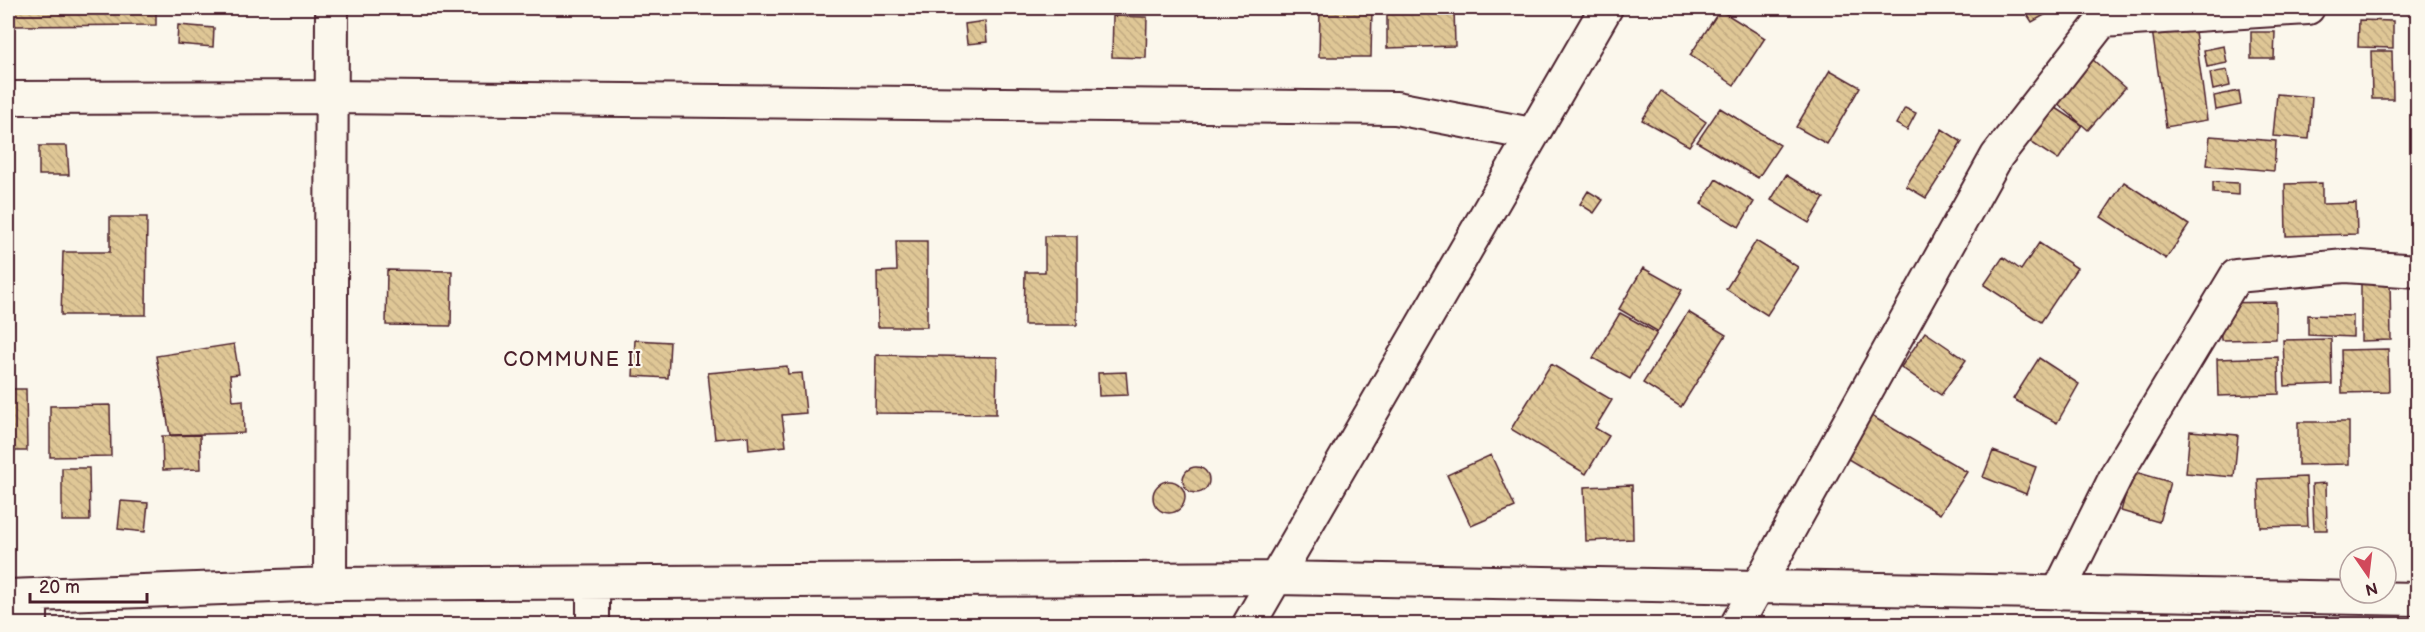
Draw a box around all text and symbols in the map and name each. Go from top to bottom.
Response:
district label: COMMUNE II [503,348,643,372]
north arrow [2338,545,2398,605]
scale bar [30,566,147,604]
text: 20 m [39,577,80,598]
text: N [2363,577,2379,599]

